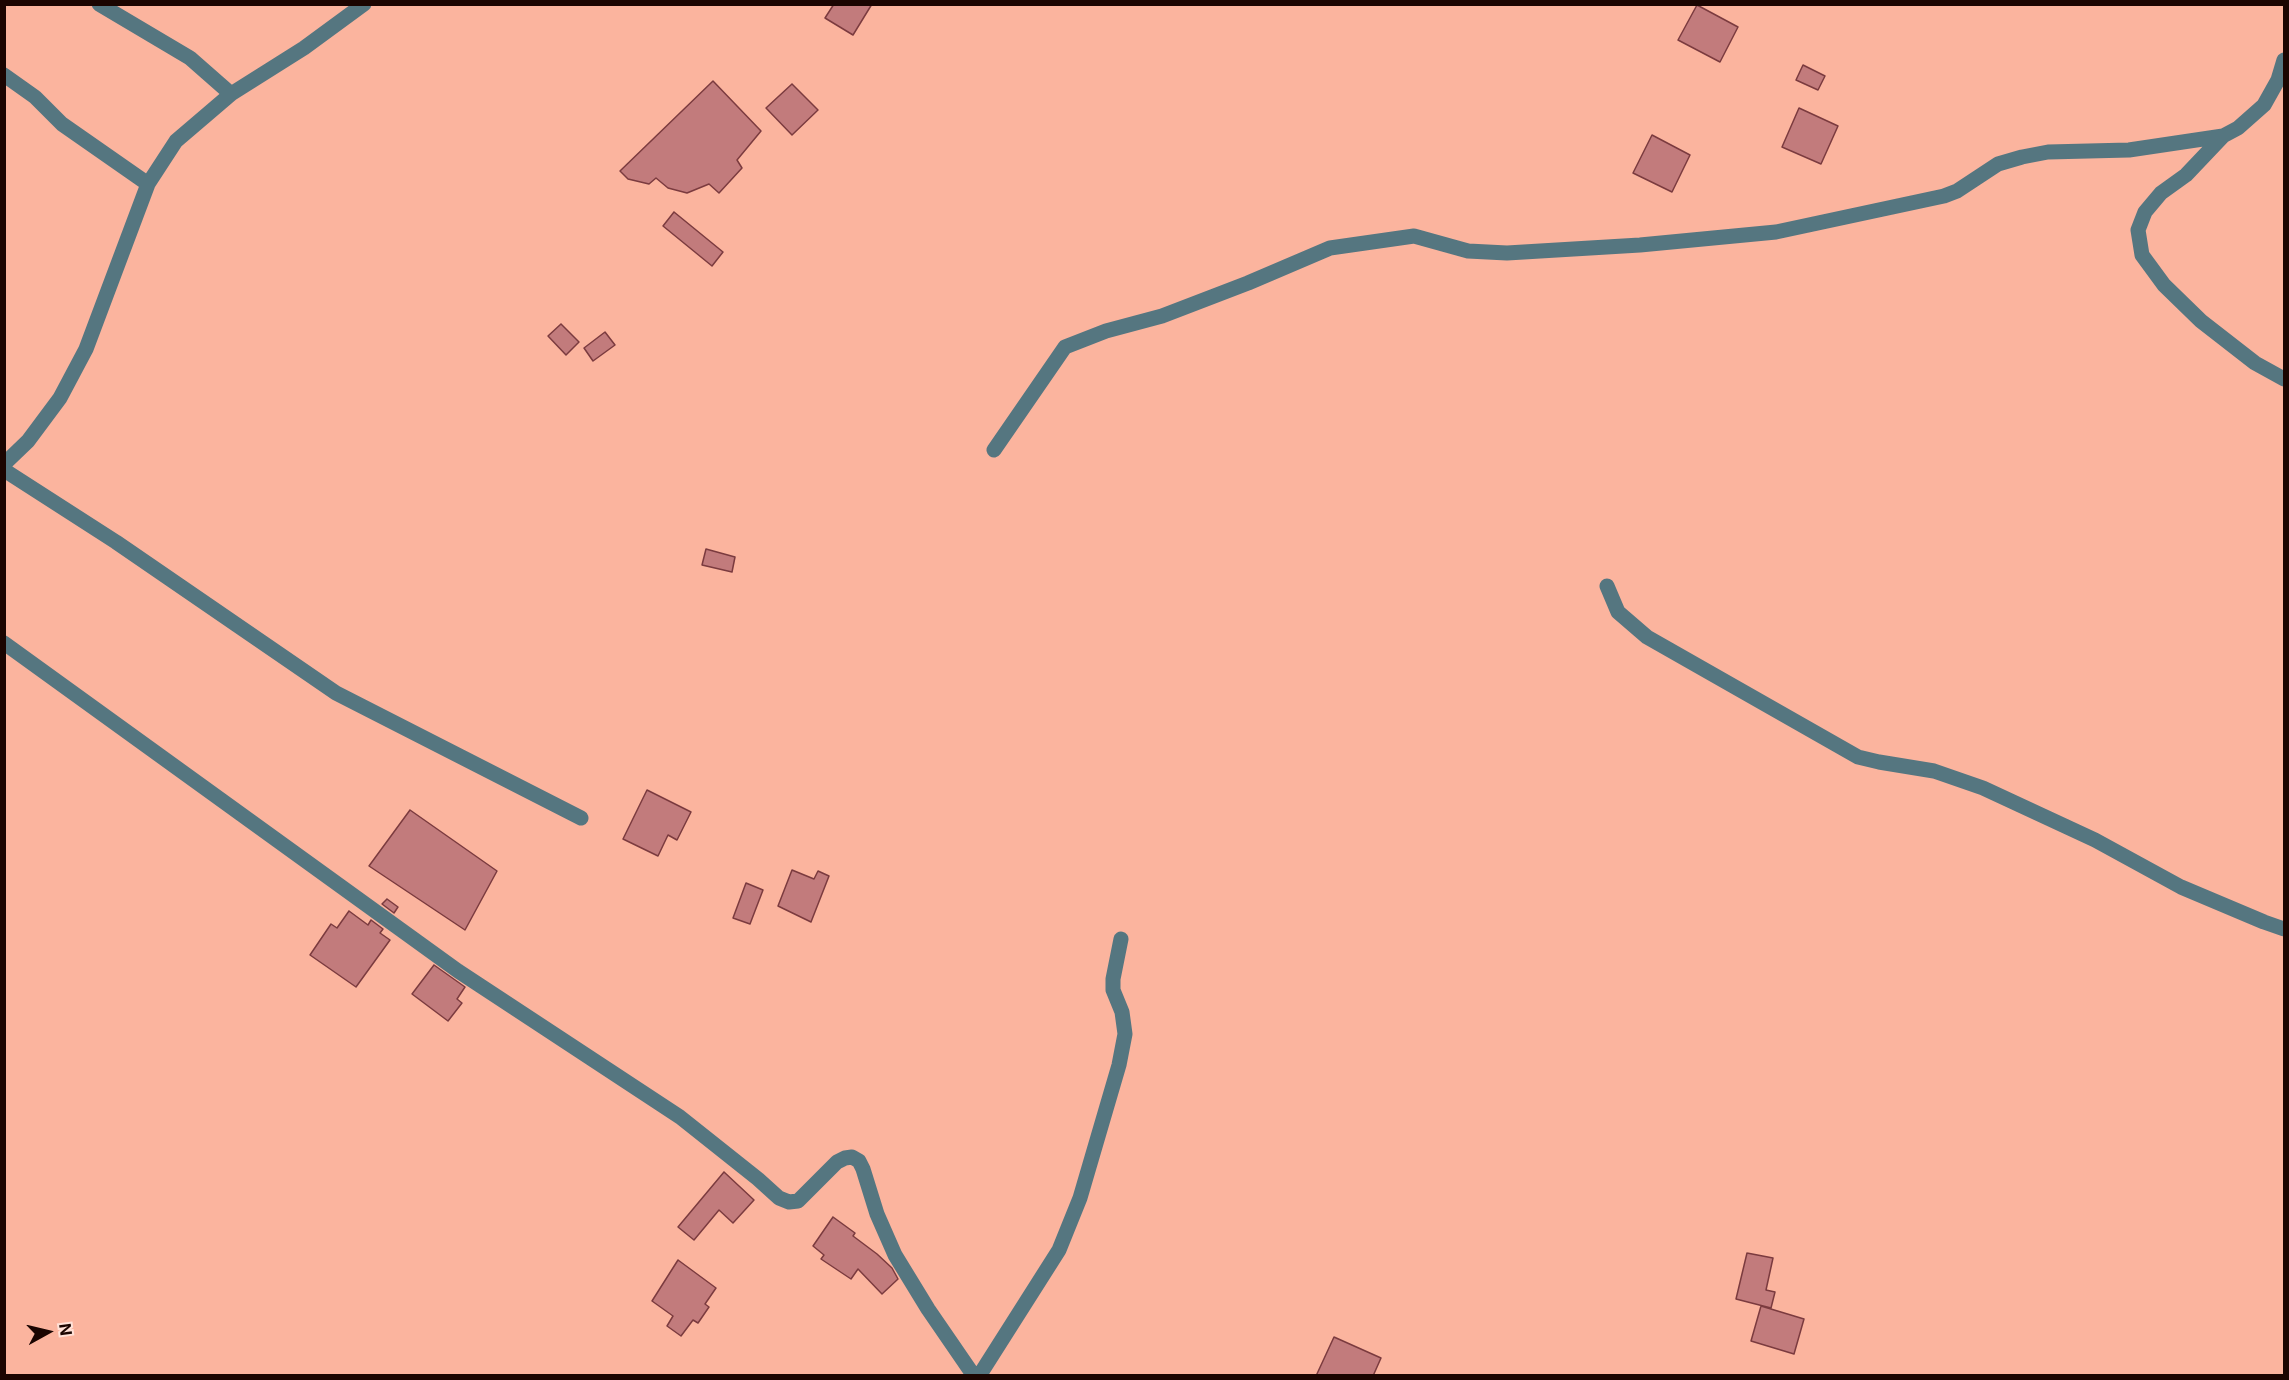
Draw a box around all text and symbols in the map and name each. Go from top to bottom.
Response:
north arrow [18,1302,78,1362]
text: N [55,1322,77,1337]

